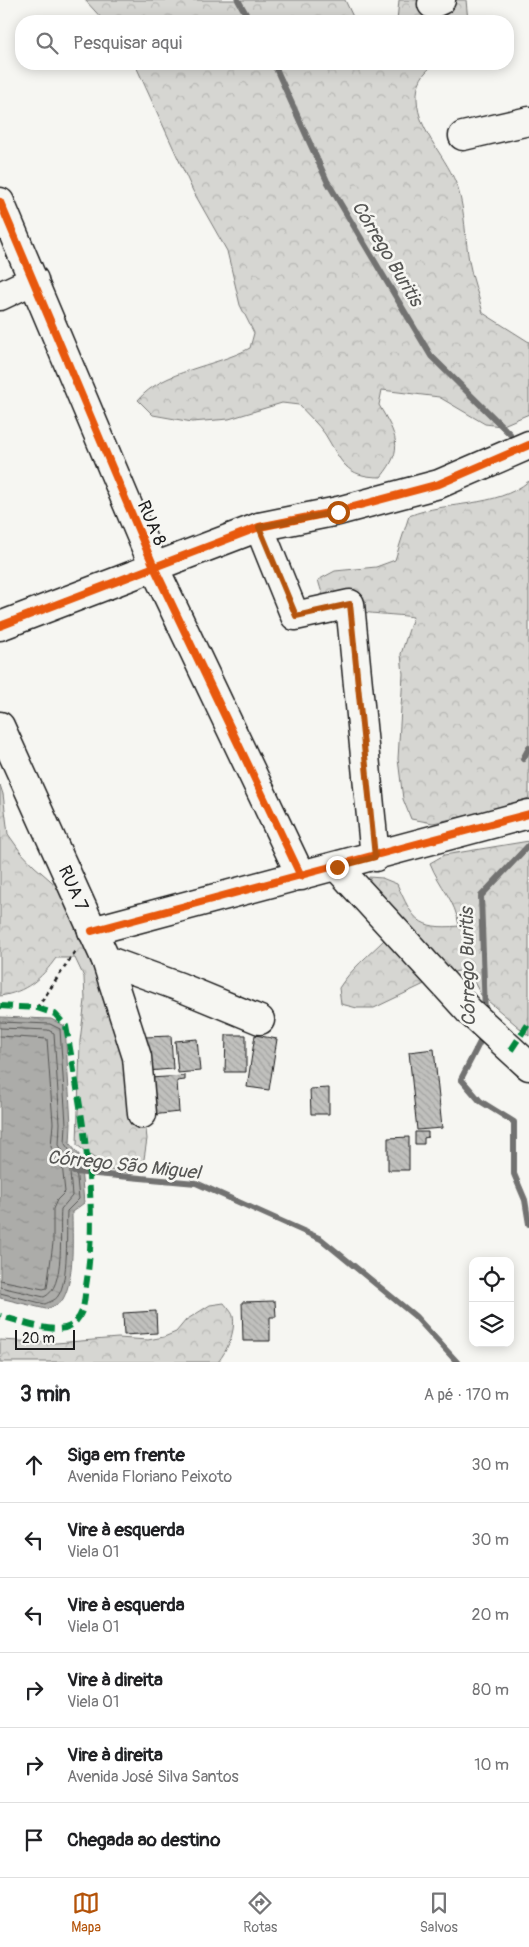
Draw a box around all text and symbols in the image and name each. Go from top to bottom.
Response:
search box [15,15,514,70]
icon: search [33,29,61,57]
text: Pesquisar aqui [73,31,182,55]
water label: Córrego Buritis [346,197,429,313]
street label: RUA 8 [132,497,171,549]
route start [327,501,350,524]
route end [326,856,349,879]
street label: RUA 7 [53,862,93,915]
water label: Córrego Buritis [455,905,481,1026]
water label: Córrego São Miguel [46,1145,204,1185]
map controls [469,1257,514,1347]
button: locate [469,1257,514,1302]
button: layers [469,1302,514,1347]
scale bar [15,1327,75,1350]
text: 20 m [22,1330,55,1347]
text: 3 min [20,1381,70,1408]
text: A pé · 170 m [424,1385,509,1405]
text: Siga em frente [67,1443,185,1467]
icon: ahead [20,1451,48,1479]
text: 30 m [471,1455,509,1475]
text: Avenida Floriano Peixoto [67,1467,232,1487]
text: Vire à esquerda [67,1518,185,1542]
icon: left [20,1526,48,1554]
text: 30 m [471,1530,509,1550]
text: Viela 01 [67,1542,119,1562]
text: Vire à esquerda [67,1593,185,1617]
icon: left [20,1601,48,1629]
text: 20 m [471,1605,509,1625]
text: Viela 01 [67,1617,119,1637]
text: Vire à direita [67,1668,163,1692]
icon: right [20,1676,48,1704]
text: 80 m [472,1680,509,1700]
text: Viela 01 [67,1692,119,1712]
text: Vire à direita [67,1743,163,1767]
icon: right [20,1751,48,1779]
text: 10 m [474,1755,509,1775]
text: Avenida José Silva Santos [67,1767,239,1787]
icon: arrive [20,1826,48,1854]
text: Chegada ao destino [67,1828,220,1852]
tab: Mapa [71,1889,101,1936]
tab: Rotas [243,1889,277,1936]
tab: Salvos [420,1889,458,1936]

